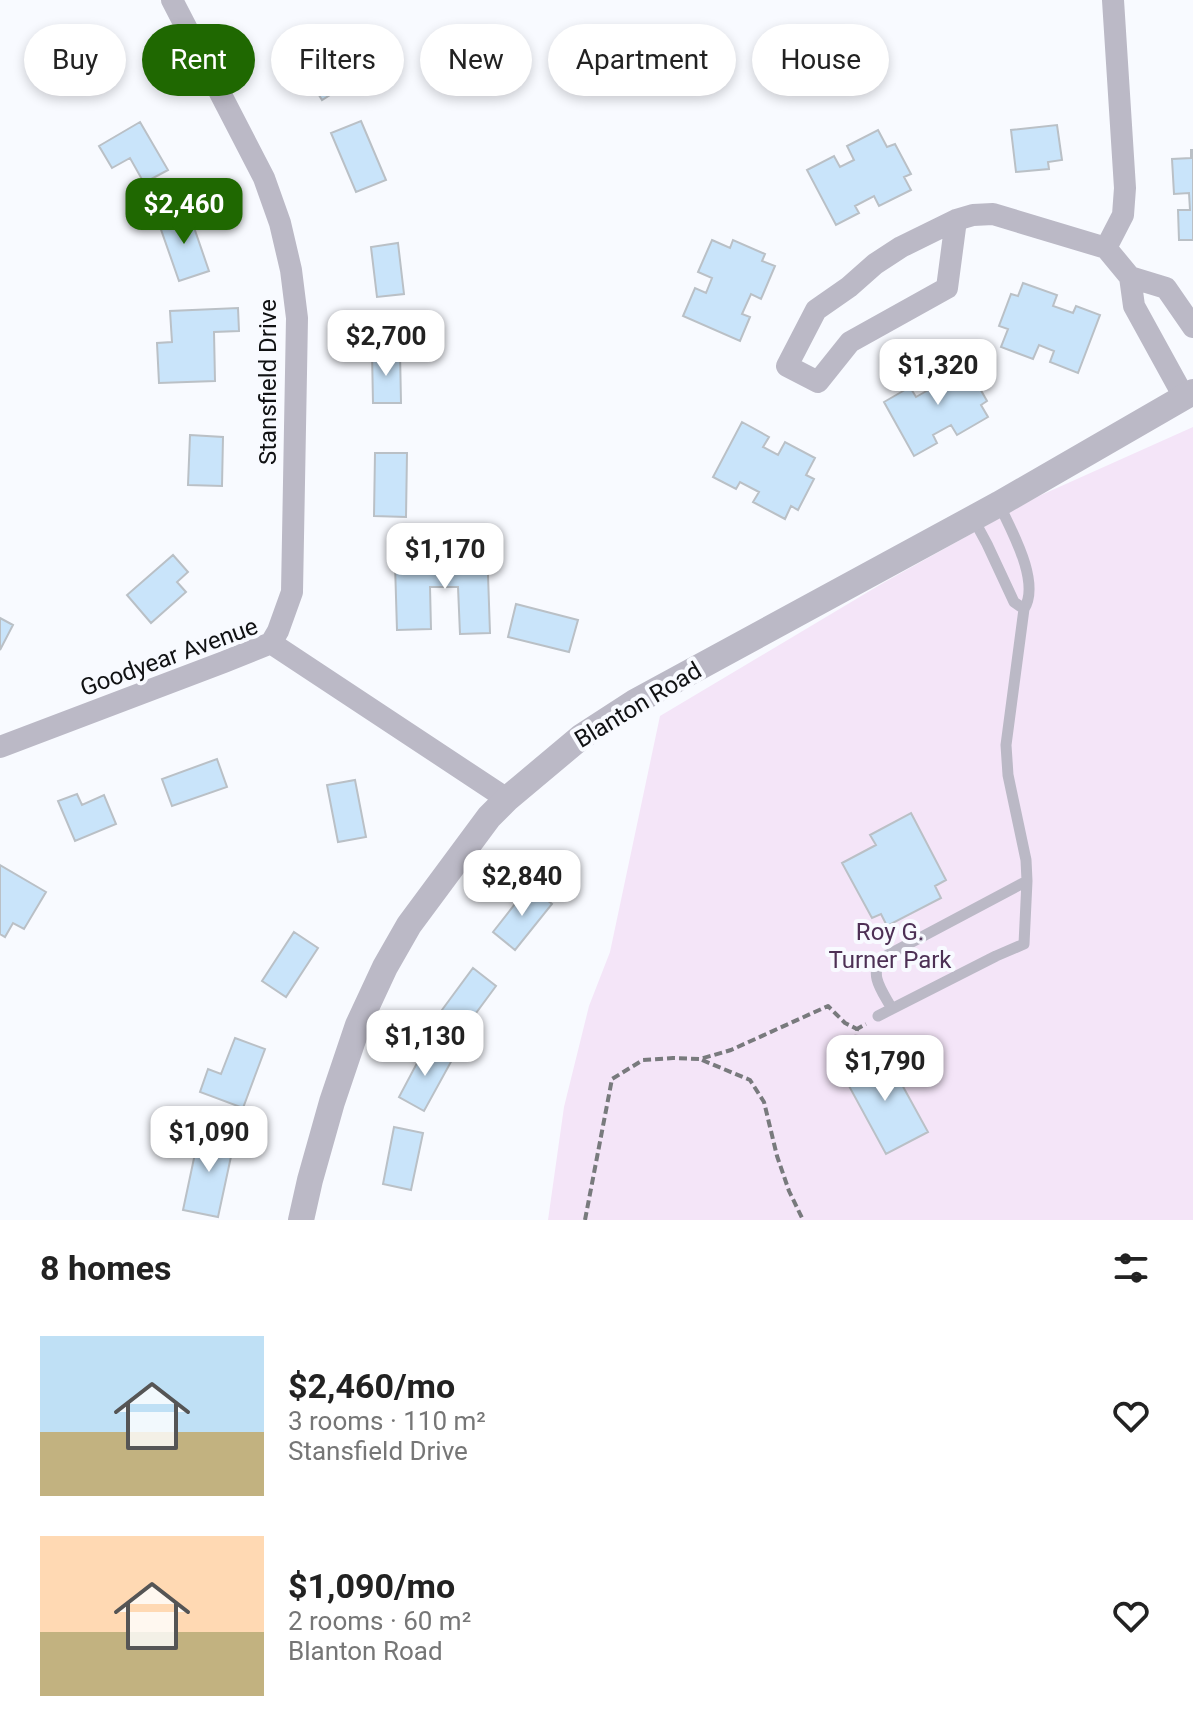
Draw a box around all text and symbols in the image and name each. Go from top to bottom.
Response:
chip: Buy [24,24,126,96]
chip: Rent [142,24,255,96]
chip: Filters [271,24,404,96]
chip: New [420,24,532,96]
chip: Apartment [548,24,736,96]
chip: House [752,24,889,96]
pin: $2,460 [119,178,249,246]
text: $2,460 [144,189,224,219]
street label: Stansfield Drive [254,299,282,465]
pin: $2,700 [321,310,451,378]
text: $2,700 [346,321,426,351]
pin: $1,320 [873,339,1003,407]
text: $1,320 [898,350,978,380]
pin: $1,170 [380,523,510,591]
text: $1,170 [405,534,485,564]
street label: Goodyear Avenue [76,612,262,702]
street label: Blanton Road [570,656,706,754]
pin: $2,840 [457,850,587,918]
text: $2,840 [482,861,562,891]
park label: Roy G. Turner Park [829,918,952,974]
pin: $1,130 [360,1010,490,1078]
text: $1,130 [385,1021,465,1051]
pin: $1,790 [820,1035,950,1103]
text: $1,790 [845,1046,925,1076]
pin: $1,090 [144,1106,274,1174]
text: $1,090 [169,1117,249,1147]
icon: filters [1109,1246,1153,1290]
text: 8 homes [40,1248,171,1288]
text: $2,460/mo [288,1366,455,1406]
icon: home [104,1368,200,1464]
icon: heart [1109,1394,1153,1438]
text: 3 rooms · 110 m² [288,1406,486,1436]
text: Stansfield Drive [288,1436,468,1466]
text: $1,090/mo [288,1566,455,1606]
icon: home [104,1568,200,1664]
icon: heart [1109,1594,1153,1638]
text: 2 rooms · 60 m² [288,1606,471,1636]
text: Blanton Road [288,1636,443,1666]

